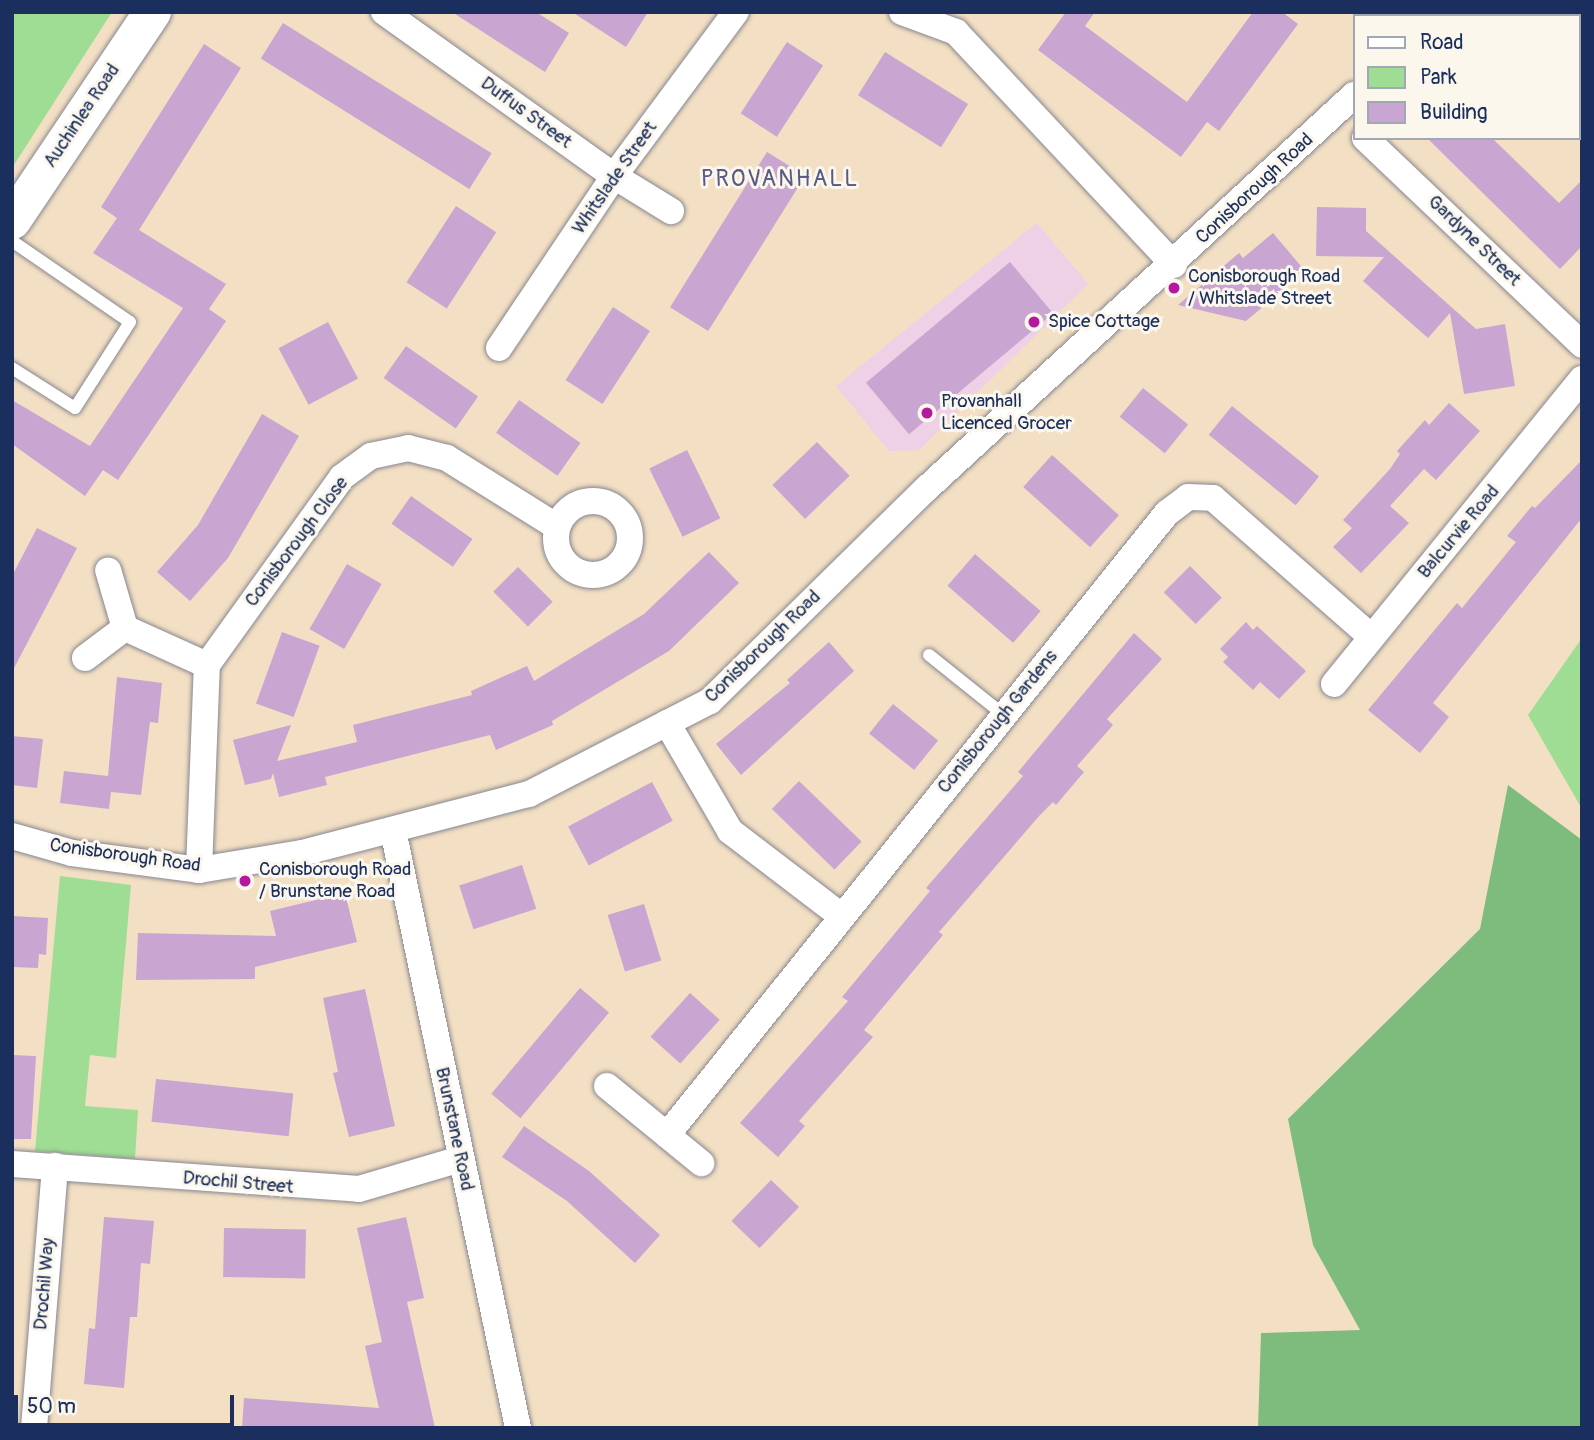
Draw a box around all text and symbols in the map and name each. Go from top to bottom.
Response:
legend [1352,14,1580,140]
text: Road [1420,29,1464,56]
street label: Auchinlea Road [39,60,125,172]
text: Park [1420,64,1457,91]
street label: Duffus Street [476,72,576,154]
text: Building [1420,99,1487,126]
street label: Whitslade Street [568,117,662,239]
street label: Conisborough Road [1192,129,1318,249]
district label: PROVANHALL [702,165,858,193]
street label: Gardyne Street [1423,191,1525,291]
place label: Conisborough Road / Whitslade Street [1188,266,1340,310]
marker: Conisborough Road / Whitslade Street [1166,280,1182,296]
place label: Spice Cottage [1048,311,1160,333]
marker: Spice Cottage [1026,314,1042,330]
place label: Provanhall Licenced Grocer [941,391,1072,435]
marker: Provanhall Licenced Grocer [919,405,935,421]
street label: Conisborough Close [241,472,353,612]
street label: Balcurvie Road [1413,481,1505,583]
street label: Conisborough Road [700,586,826,708]
street label: Conisborough Gardens [933,646,1063,798]
street label: Conisborough Road [48,834,202,878]
place label: Conisborough Road / Brunstane Road [259,859,411,903]
marker: Conisborough Road / Brunstane Road [237,873,253,889]
street label: Brunstane Road [430,1065,478,1193]
street label: Drochil Street [182,1167,294,1199]
street label: Drochil Way [30,1237,60,1331]
scale bar [18,1380,238,1424]
text: 50 m [27,1393,76,1420]

